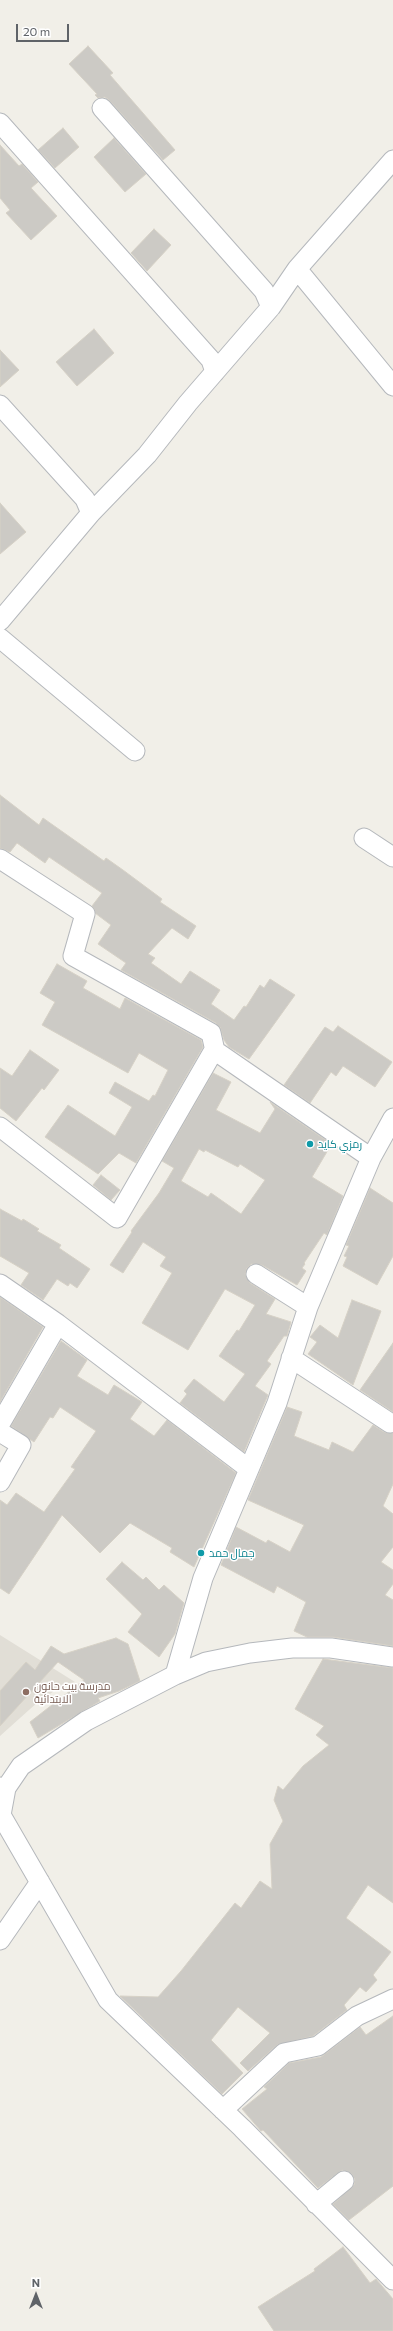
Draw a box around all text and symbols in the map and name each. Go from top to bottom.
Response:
scale bar [18,16,71,42]
text: 20 m [23,24,50,38]
place label: رمزي كايد [318,1137,362,1151]
marker: رمزي كايد [305,1139,315,1149]
place label: جمال حمد [209,1546,255,1560]
marker: جمال حمد [196,1548,206,1558]
place label: مدرسة بيت حانون الابتدائية [34,1679,111,1705]
marker: مدرسة بيت حانون الابتدائية [21,1687,31,1697]
north arrow [16,2275,56,2315]
text: N [32,2276,40,2289]

